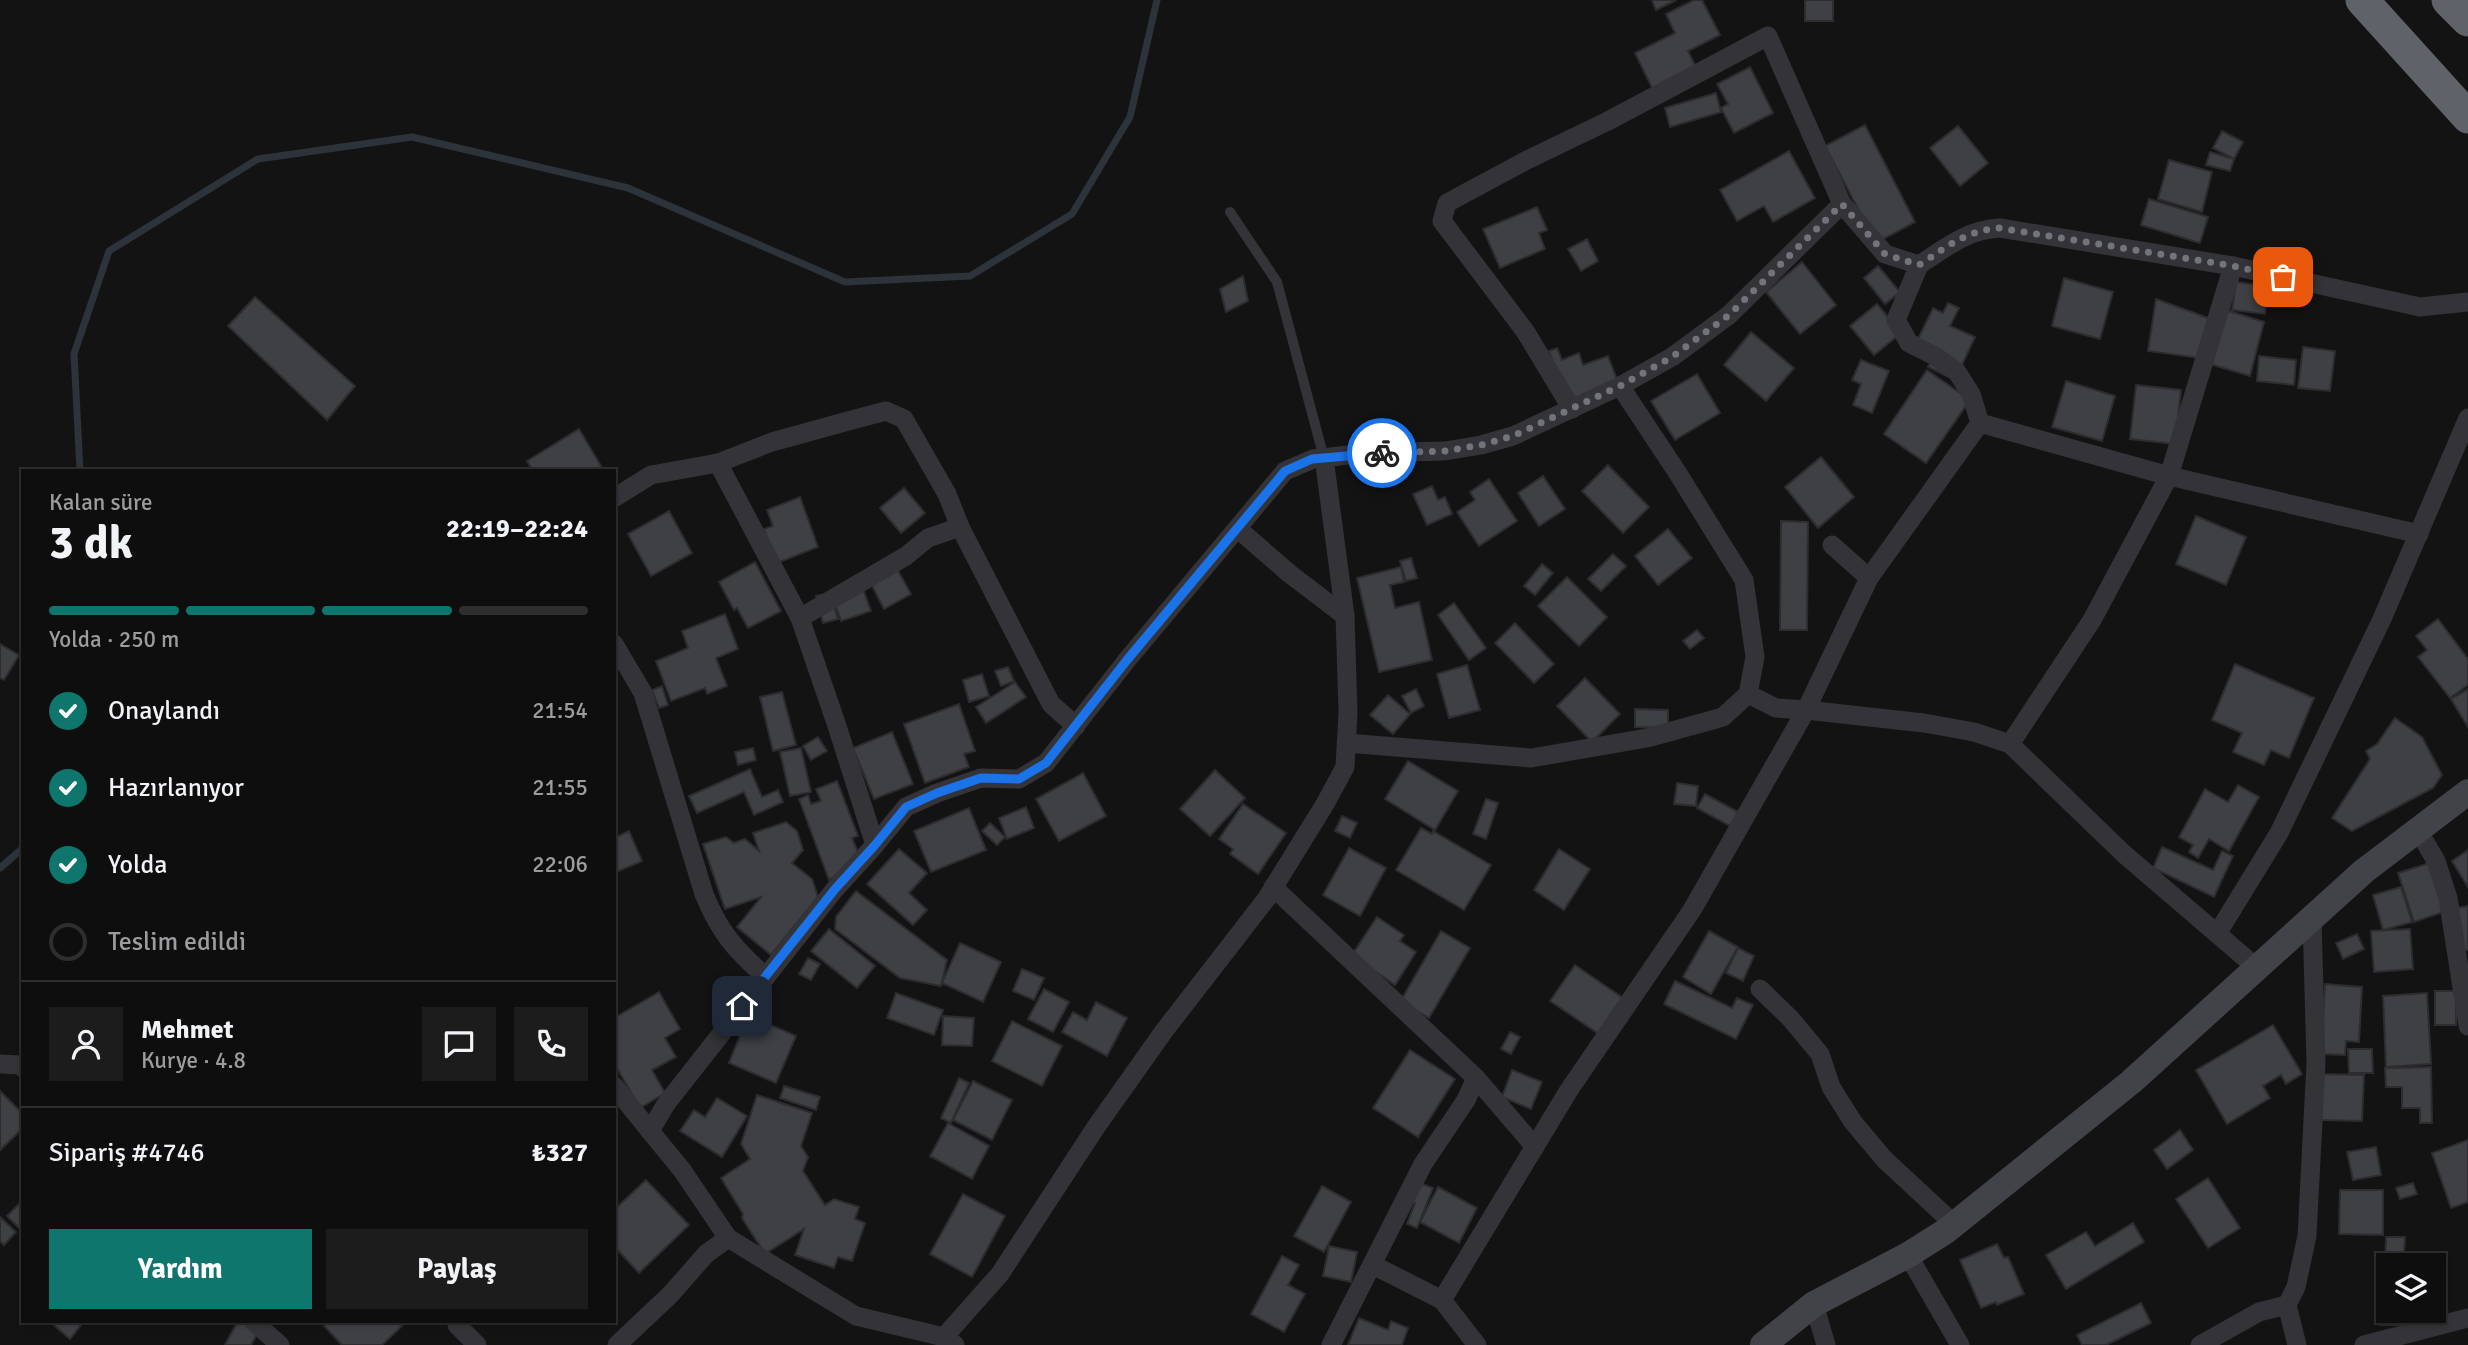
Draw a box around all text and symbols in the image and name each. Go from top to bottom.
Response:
pin [2253,247,2313,307]
icon: bag [2264,258,2302,296]
courier [1347,418,1417,488]
icon: bike [1363,434,1401,472]
text: Kalan süre [49,488,153,517]
text: 22:19–22:24 [446,513,588,545]
text: 3 dk [49,515,133,571]
text: Yolda · 250 m [49,625,179,654]
icon: check [49,692,87,730]
text: Onaylandı [108,695,220,727]
text: 21:54 [532,696,588,725]
icon: check [49,769,87,807]
text: Hazırlanıyor [108,772,244,804]
text: 21:55 [532,773,588,802]
icon: check [49,846,87,884]
text: Yolda [108,849,168,881]
text: 22:06 [532,850,588,879]
text: Teslim edildi [108,926,246,958]
pin [712,976,772,1036]
icon: home [723,987,761,1025]
button: person [49,1007,123,1081]
button: chat [422,1007,496,1081]
button: phone [514,1007,588,1081]
text: Mehmet [141,1014,233,1046]
text: Kurye · 4.8 [141,1046,246,1075]
text: Sipariş #4746 [49,1137,205,1169]
text: ₺327 [532,1137,588,1169]
button: Yardım [49,1229,312,1309]
button: Paylaş [326,1229,588,1309]
map controls [2376,1253,2446,1323]
button: layers [2376,1253,2446,1323]

